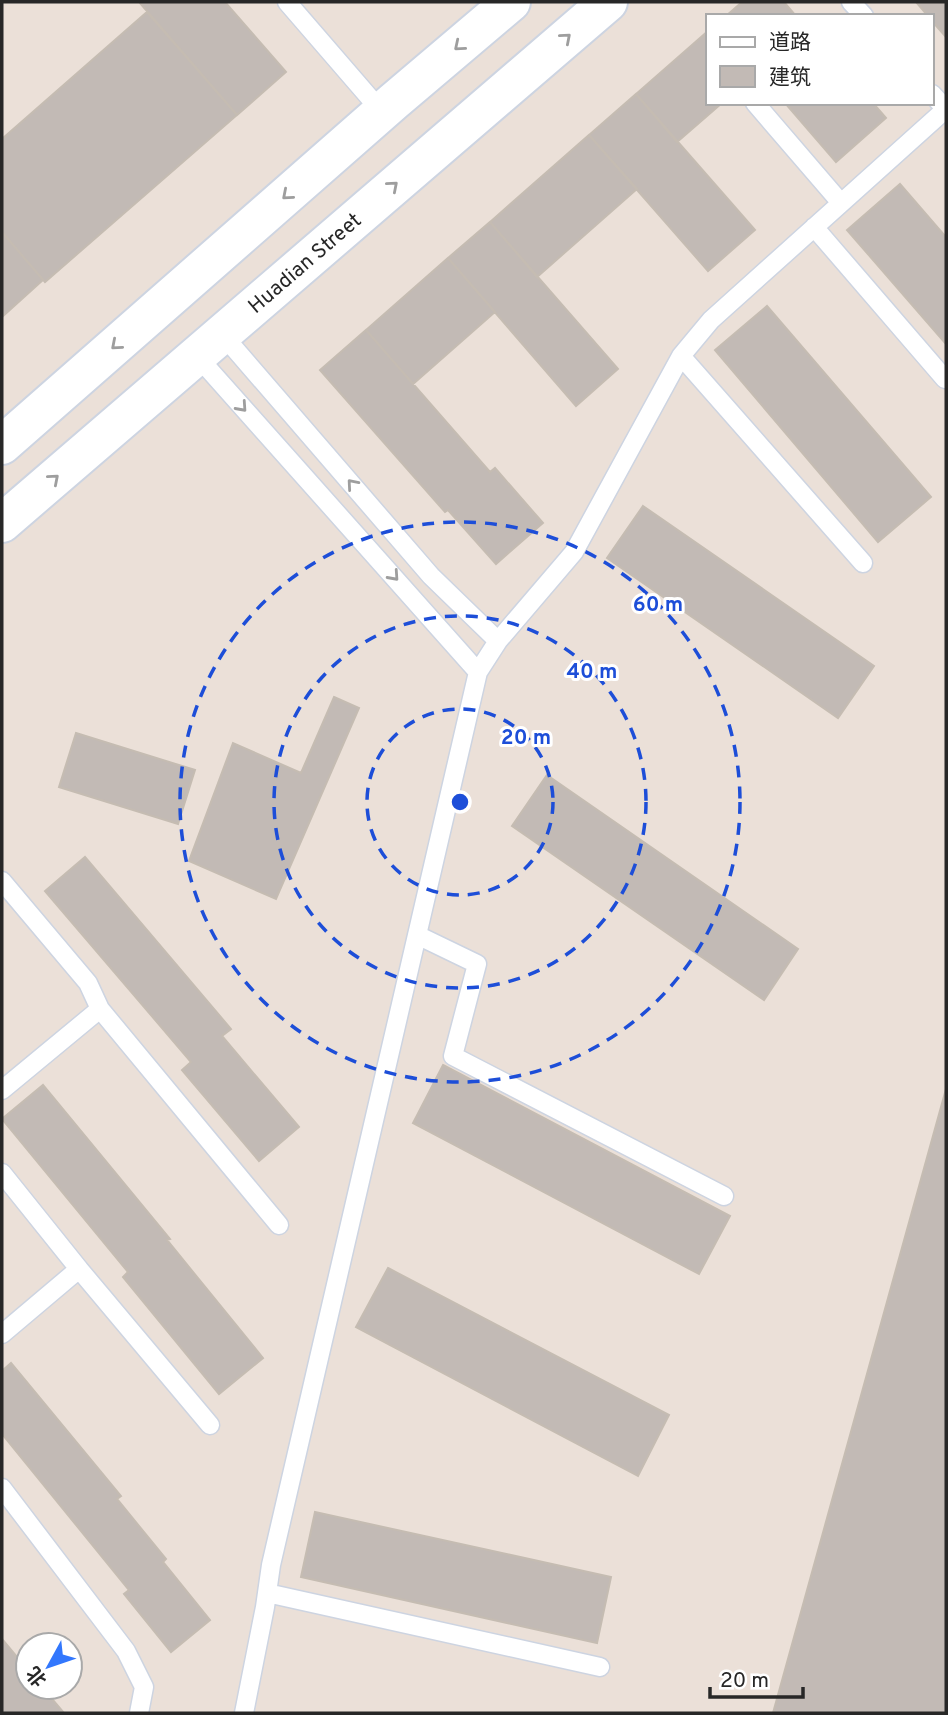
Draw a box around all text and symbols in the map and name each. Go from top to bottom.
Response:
legend [706,14,934,105]
text: 道路 [769,30,811,57]
one-way arrow [557,34,570,46]
one-way arrow [454,38,467,50]
text: 建筑 [769,65,811,92]
one-way arrow [385,182,398,194]
one-way arrow [282,187,295,199]
street label: Huadian Street [243,208,368,320]
one-way arrow [111,337,124,349]
one-way arrow [234,398,246,411]
one-way arrow [45,475,58,487]
one-way arrow [348,479,360,492]
one-way arrow [386,568,398,581]
text: 60 m [633,592,683,619]
text: 40 m [567,659,617,686]
text: 20 m [501,725,551,752]
centre of rings [448,790,472,814]
north arrow [14,1631,84,1701]
scale bar [710,1656,803,1700]
text: 北 [22,1661,53,1691]
text: 20 m [720,1668,769,1695]

